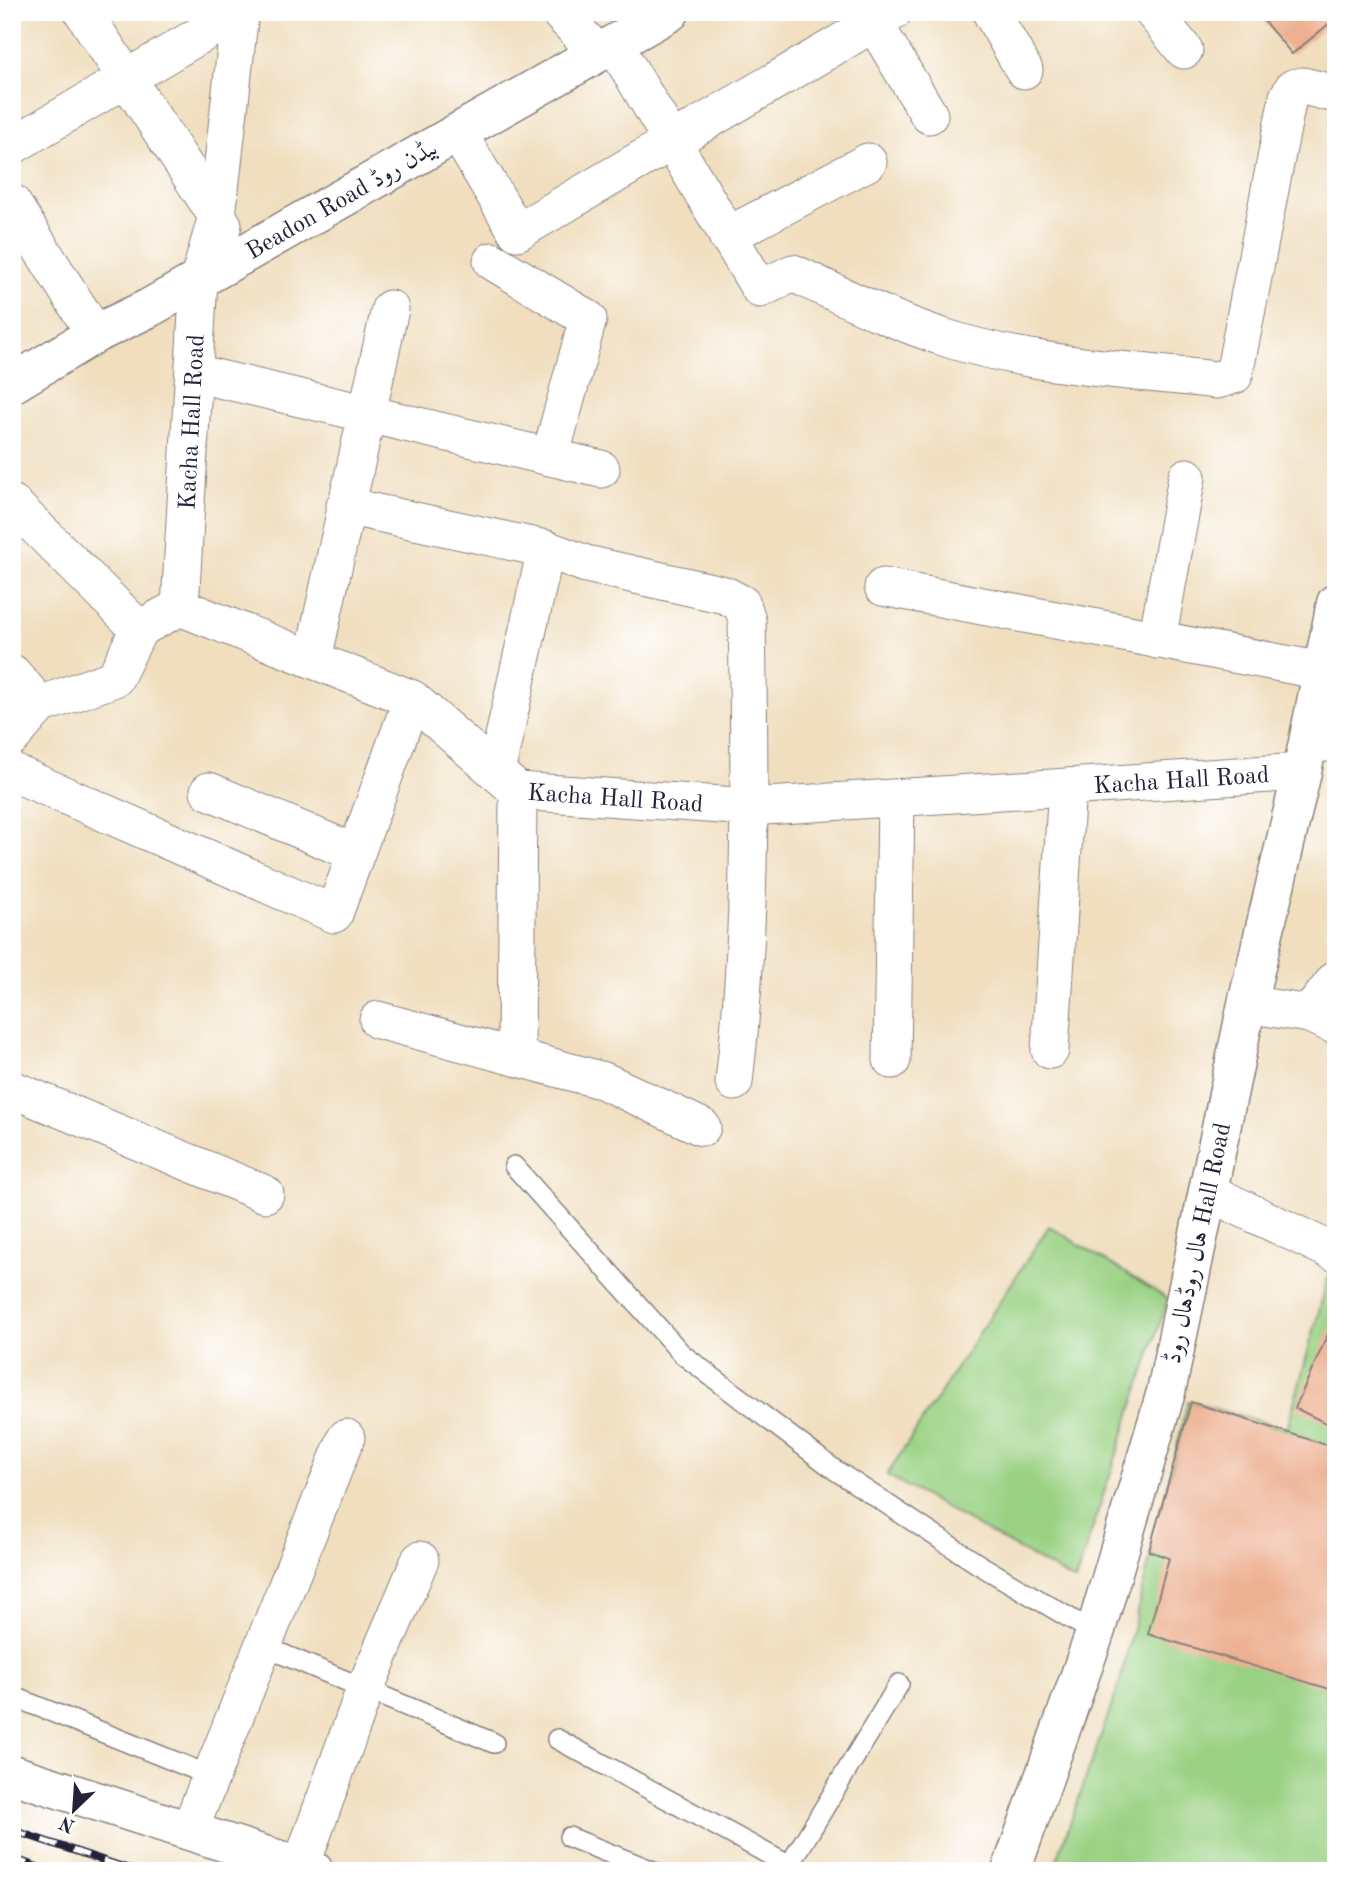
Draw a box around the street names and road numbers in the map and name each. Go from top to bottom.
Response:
street label: Beadon Road بیڈن روڈ [241,133,441,265]
street label: Kacha Hall Road [176,334,210,511]
street label: Kacha Hall Road [1093,764,1270,799]
street label: Kacha Hall Road [527,782,704,818]
street label: ہال روڈہال روڈ Hall Road [1159,1120,1236,1366]

